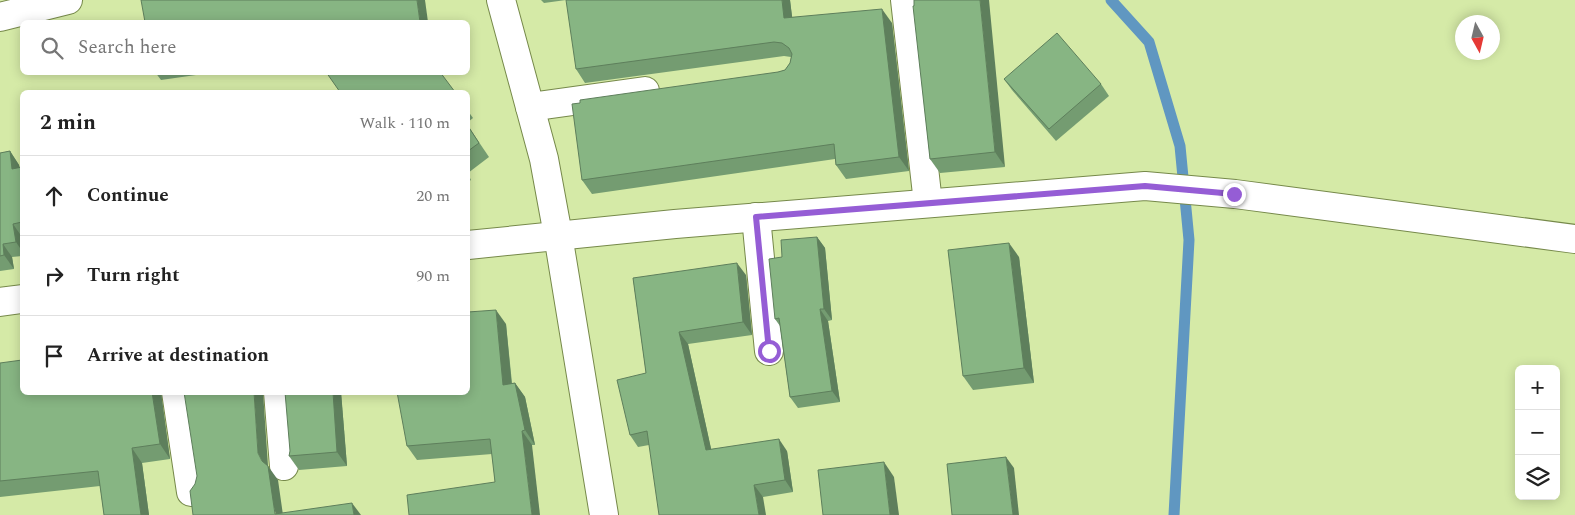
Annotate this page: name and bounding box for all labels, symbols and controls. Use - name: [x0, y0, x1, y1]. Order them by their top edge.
- north arrow: [1455, 15, 1500, 60]
- search box: [20, 20, 470, 75]
- text: Search here: [78, 33, 177, 62]
- icon: search: [38, 34, 66, 62]
- text: 2 min: [40, 107, 96, 139]
- text: Walk · 110 m: [359, 111, 450, 135]
- text: Continue: [87, 181, 169, 210]
- icon: ahead: [40, 182, 68, 210]
- route end: [1223, 183, 1246, 206]
- text: 20 m: [416, 184, 450, 208]
- text: Turn right: [87, 261, 180, 290]
- icon: right: [40, 262, 68, 290]
- text: 90 m: [416, 264, 450, 288]
- route start: [758, 340, 781, 363]
- text: Arrive at destination: [87, 341, 269, 370]
- icon: arrive: [40, 342, 68, 370]
- map controls: [1515, 365, 1560, 500]
- button: +: [1515, 365, 1560, 410]
- button: −: [1515, 410, 1560, 455]
- button: layers: [1515, 455, 1560, 500]

